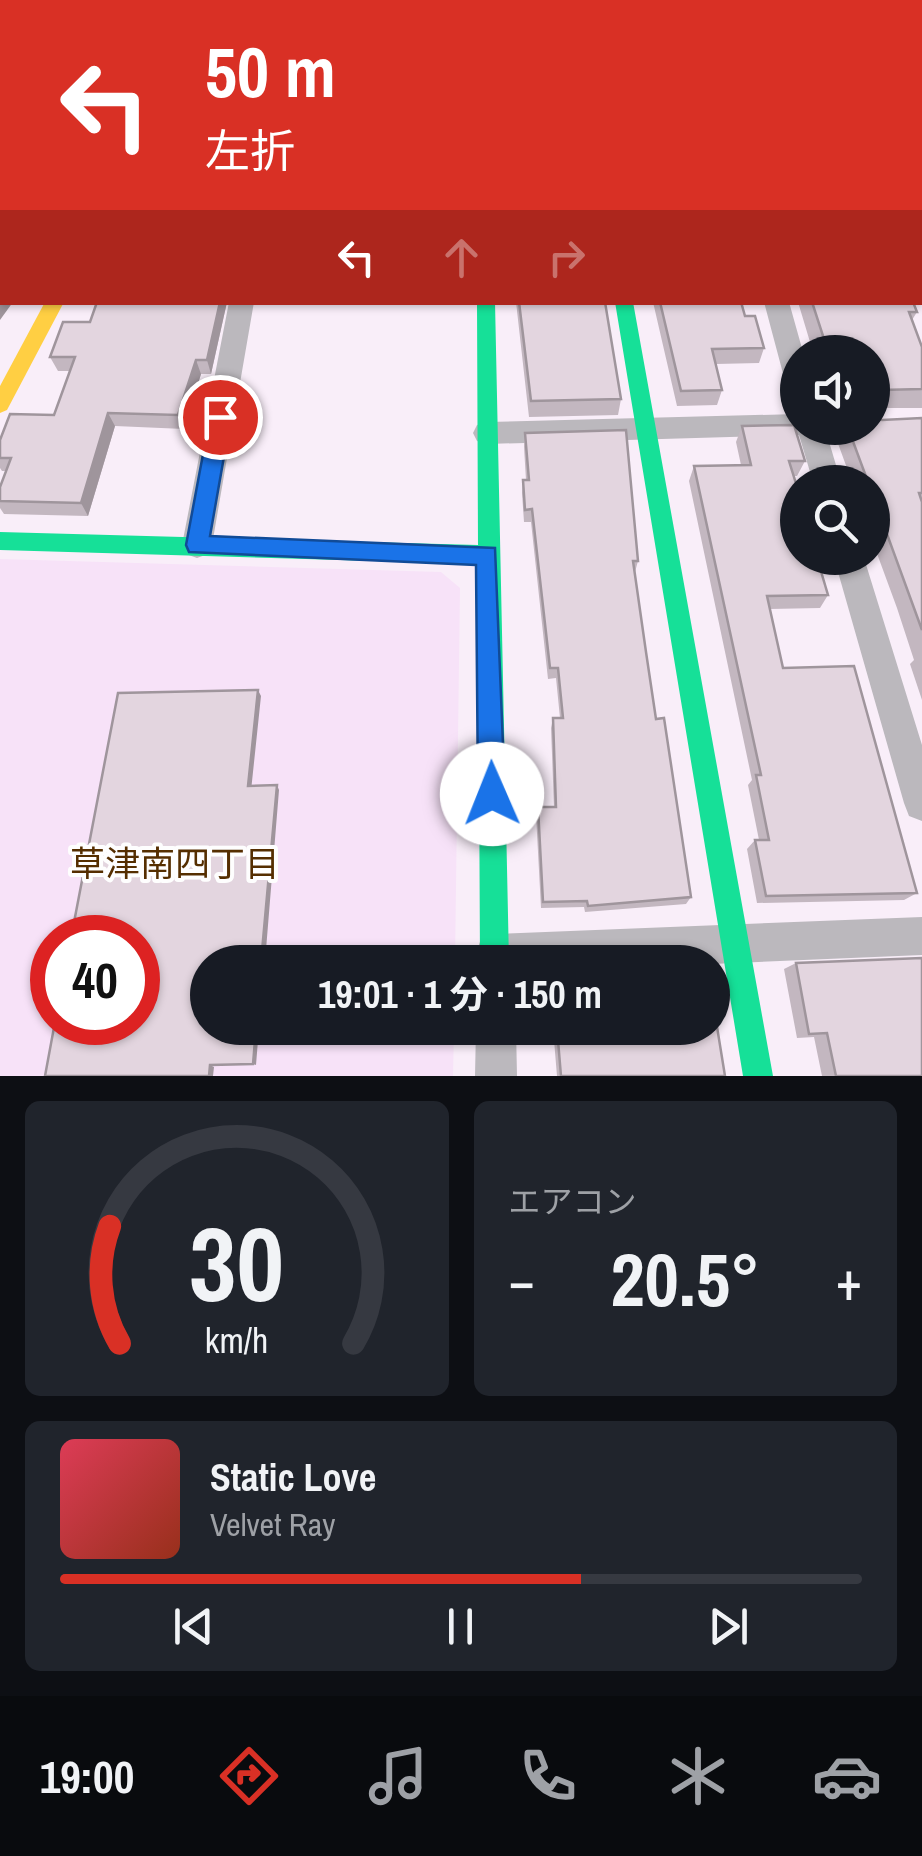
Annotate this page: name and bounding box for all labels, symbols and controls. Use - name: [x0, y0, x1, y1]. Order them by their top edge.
- text: 50 m: [205, 25, 336, 119]
- icon: left: [40, 40, 170, 170]
- text: 左折: [205, 120, 295, 181]
- icon: left: [329, 230, 384, 285]
- icon: ahead: [434, 230, 489, 285]
- icon: right: [539, 230, 594, 285]
- map controls: [780, 335, 890, 575]
- button: sound: [780, 335, 890, 445]
- pin: [178, 375, 263, 460]
- icon: arrive: [193, 390, 248, 445]
- button: search: [780, 465, 890, 575]
- position arrow: [440, 742, 544, 846]
- district label: 草津南四丁目: [70, 840, 280, 887]
- speed limit sign: 40: [30, 915, 160, 1045]
- text: 19:01 · 1 分 · 150 m: [318, 969, 602, 1020]
- text: エアコン: [509, 1180, 637, 1223]
- text: 30: [189, 1193, 284, 1333]
- text: 20.5°: [610, 1228, 760, 1329]
- text: −: [509, 1243, 535, 1317]
- text: +: [836, 1243, 862, 1317]
- text: km/h: [205, 1316, 269, 1364]
- text: Static Love: [210, 1452, 376, 1503]
- text: Velvet Ray: [210, 1503, 335, 1546]
- icon: previous: [166, 1599, 221, 1654]
- icon: pause: [433, 1599, 488, 1654]
- icon: next: [701, 1599, 756, 1654]
- icon: directions: [214, 1741, 284, 1811]
- icon: music: [363, 1741, 433, 1811]
- icon: phone: [513, 1741, 583, 1811]
- icon: climate: [663, 1741, 733, 1811]
- icon: car: [812, 1741, 882, 1811]
- text: 19:00: [40, 1746, 134, 1807]

